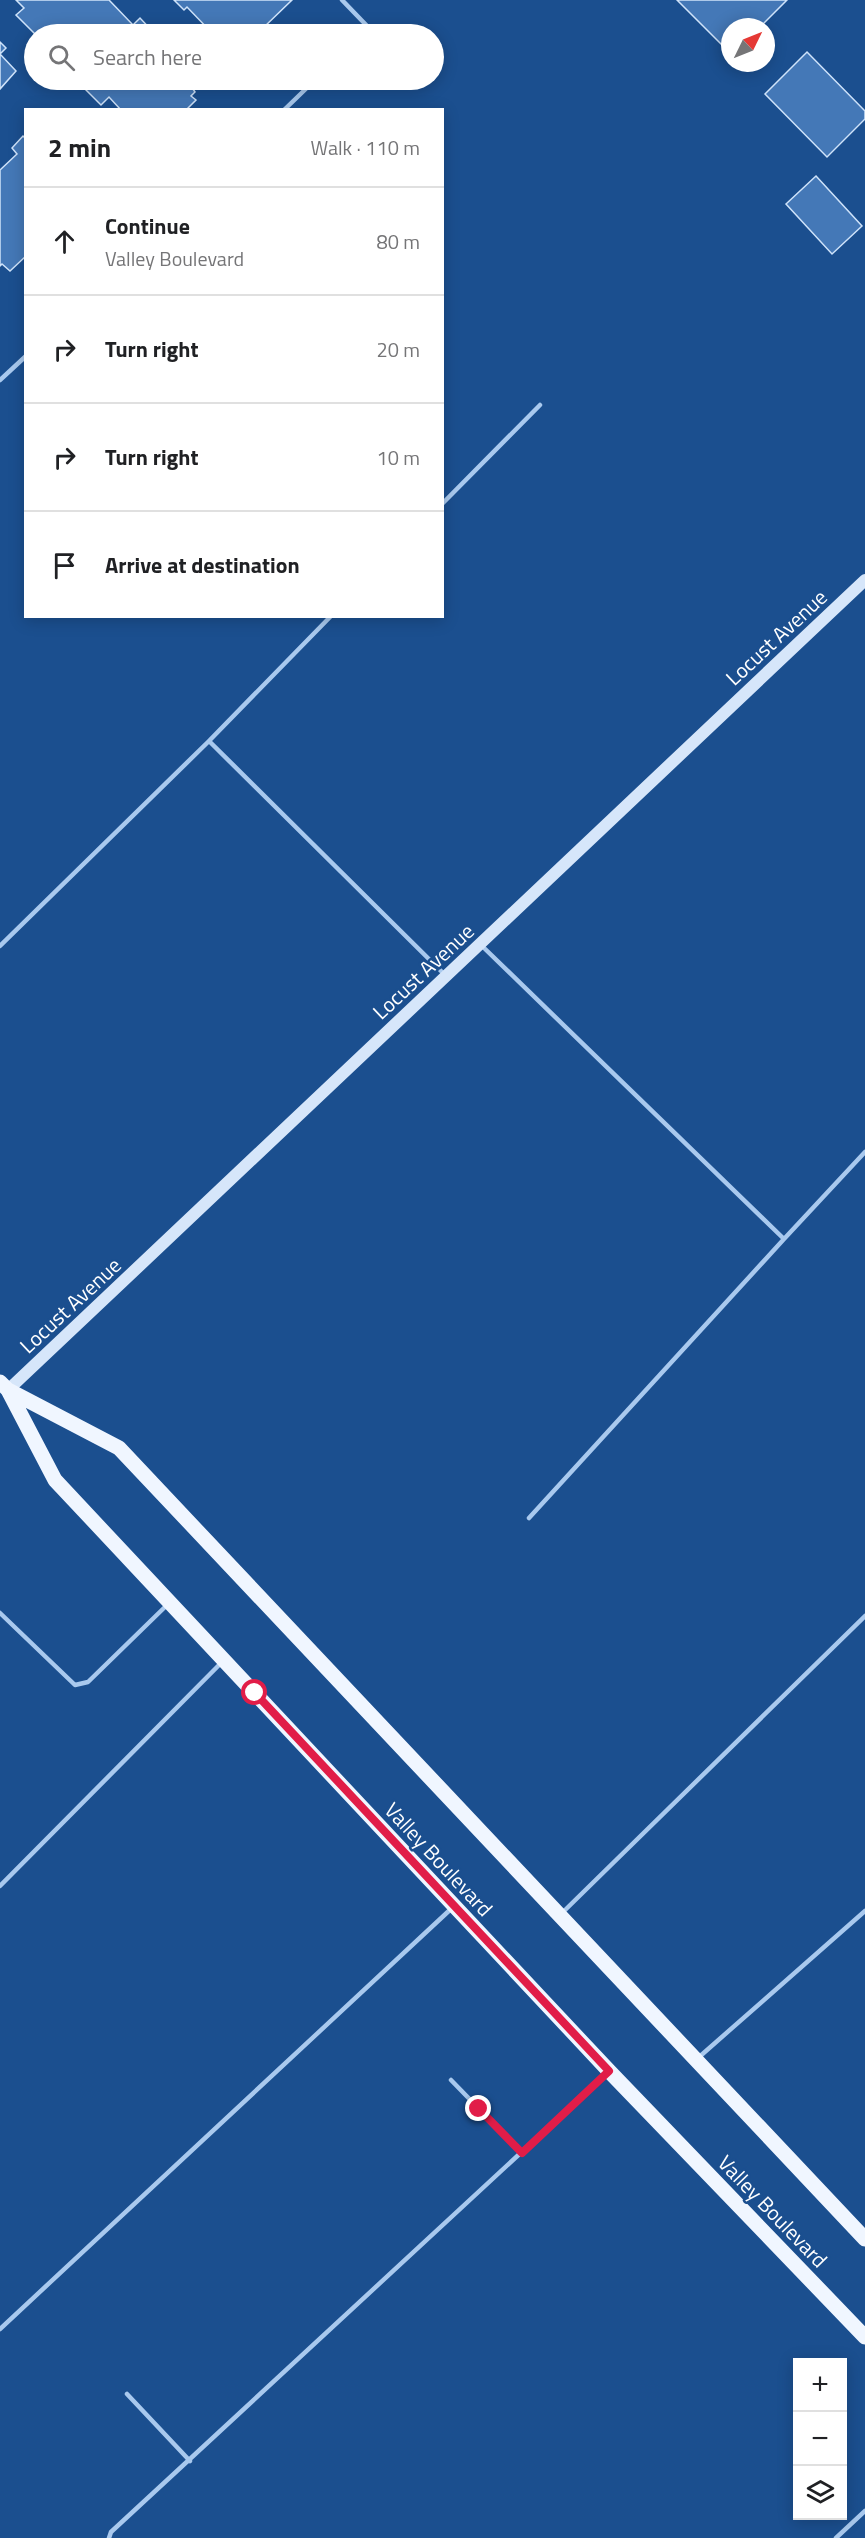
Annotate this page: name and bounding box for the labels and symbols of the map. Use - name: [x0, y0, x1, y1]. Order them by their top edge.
- north arrow: [721, 18, 775, 72]
- street label: Locust Avenue: [718, 581, 834, 693]
- street label: Locust Avenue: [365, 915, 481, 1027]
- street label: Locust Avenue: [12, 1249, 128, 1361]
- route start: [241, 1679, 267, 1705]
- street label: Valley Boulevard: [377, 1795, 501, 1923]
- route end: [465, 2095, 491, 2121]
- street label: Valley Boulevard: [711, 2147, 835, 2275]

